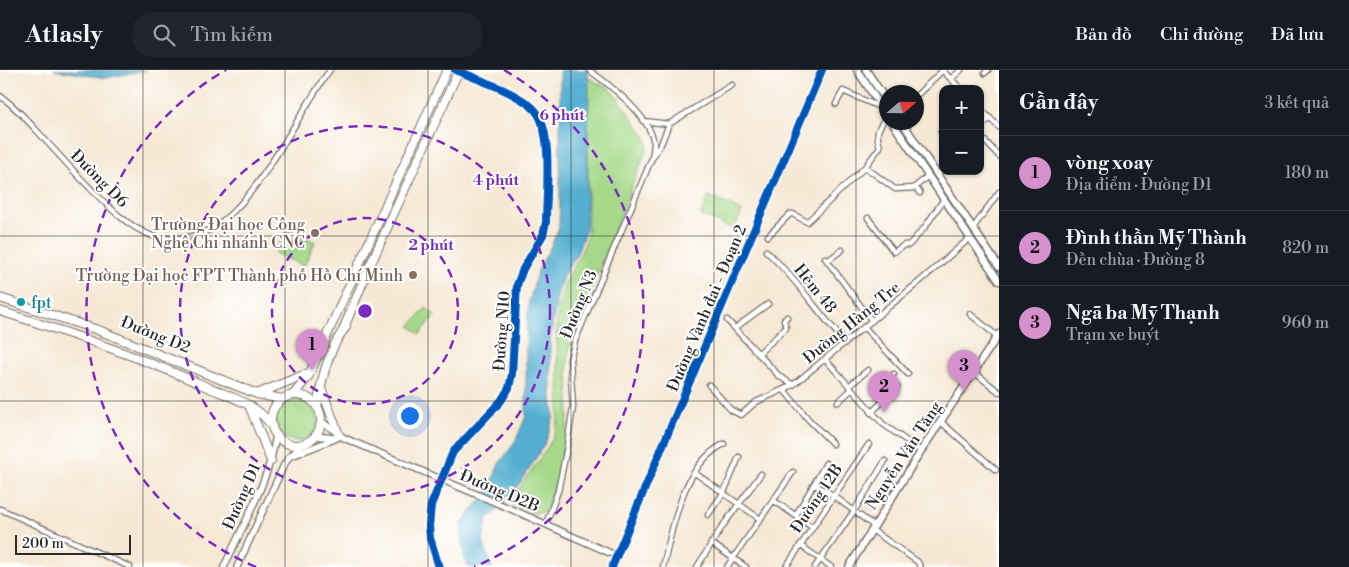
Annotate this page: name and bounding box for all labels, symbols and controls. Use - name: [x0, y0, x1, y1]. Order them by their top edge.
- search box: [132, 12, 482, 57]
- text: Atlasly: [25, 20, 102, 50]
- icon: search: [150, 21, 178, 49]
- text: Tìm kiếm: [190, 23, 273, 47]
- text: Bản đồ: [1075, 23, 1132, 46]
- text: Chỉ đường: [1160, 23, 1243, 46]
- text: Đã lưu: [1271, 23, 1324, 46]
- north arrow: [879, 85, 924, 130]
- map controls: [939, 85, 984, 175]
- button: +: [939, 85, 984, 130]
- text: Gần đây: [1019, 90, 1098, 116]
- text: 3 kết quả: [1265, 93, 1329, 113]
- text: 6 phút: [539, 106, 585, 125]
- button: −: [939, 130, 984, 175]
- street label: Đường D6: [66, 146, 133, 212]
- text: vòng xoay: [1066, 151, 1153, 175]
- text: 1: [1031, 163, 1039, 183]
- text: 180 m: [1285, 163, 1329, 183]
- text: 4 phút: [473, 171, 520, 190]
- text: Địa điểm · Đường D1: [1066, 175, 1212, 195]
- place label: Trường Đại học Công Nghệ Chi nhánh CNC: [151, 215, 306, 253]
- street label: Đường Vành đai - Đoạn 2: [663, 222, 751, 395]
- text: Đình thần Mỹ Thành: [1066, 226, 1247, 250]
- marker: Trường Đại học Công Nghệ Chi nhánh CNC: [309, 227, 321, 239]
- text: 2 phút: [408, 236, 454, 255]
- text: 2: [1030, 238, 1040, 258]
- text: 820 m: [1282, 238, 1329, 258]
- text: Đền chùa · Đường 8: [1066, 250, 1205, 270]
- street label: Hẻm 48: [789, 260, 841, 317]
- place label: Trường Đại học FPT Thành phố Hồ Chí Minh: [76, 266, 403, 286]
- street label: Đường N3: [556, 267, 602, 342]
- marker: Trường Đại học FPT Thành phố Hồ Chí Minh: [407, 269, 419, 281]
- street label: Đường Hàng Tre: [799, 278, 904, 368]
- street label: Đường N10: [489, 290, 515, 372]
- place label: fpt: [31, 293, 52, 313]
- marker: fpt: [15, 296, 27, 308]
- text: Ngã ba Mỹ Thạnh: [1066, 301, 1220, 325]
- centre of rings: [356, 302, 374, 320]
- street label: Đường D2: [118, 312, 193, 358]
- text: 3: [1030, 313, 1040, 333]
- text: 960 m: [1282, 313, 1329, 333]
- text: Trạm xe buýt: [1066, 325, 1160, 345]
- pin: 1: [296, 329, 328, 370]
- pin: 3: [948, 350, 980, 391]
- pin: 2: [868, 371, 900, 412]
- street label: Nguyễn Văn Tăng: [861, 397, 947, 513]
- your location: [397, 403, 423, 429]
- street label: Đường D1: [218, 460, 266, 533]
- street label: Đường 12B: [786, 460, 847, 537]
- street label: Đường D2B: [457, 465, 542, 517]
- scale bar: [15, 532, 131, 555]
- text: 200 m: [22, 535, 64, 553]

